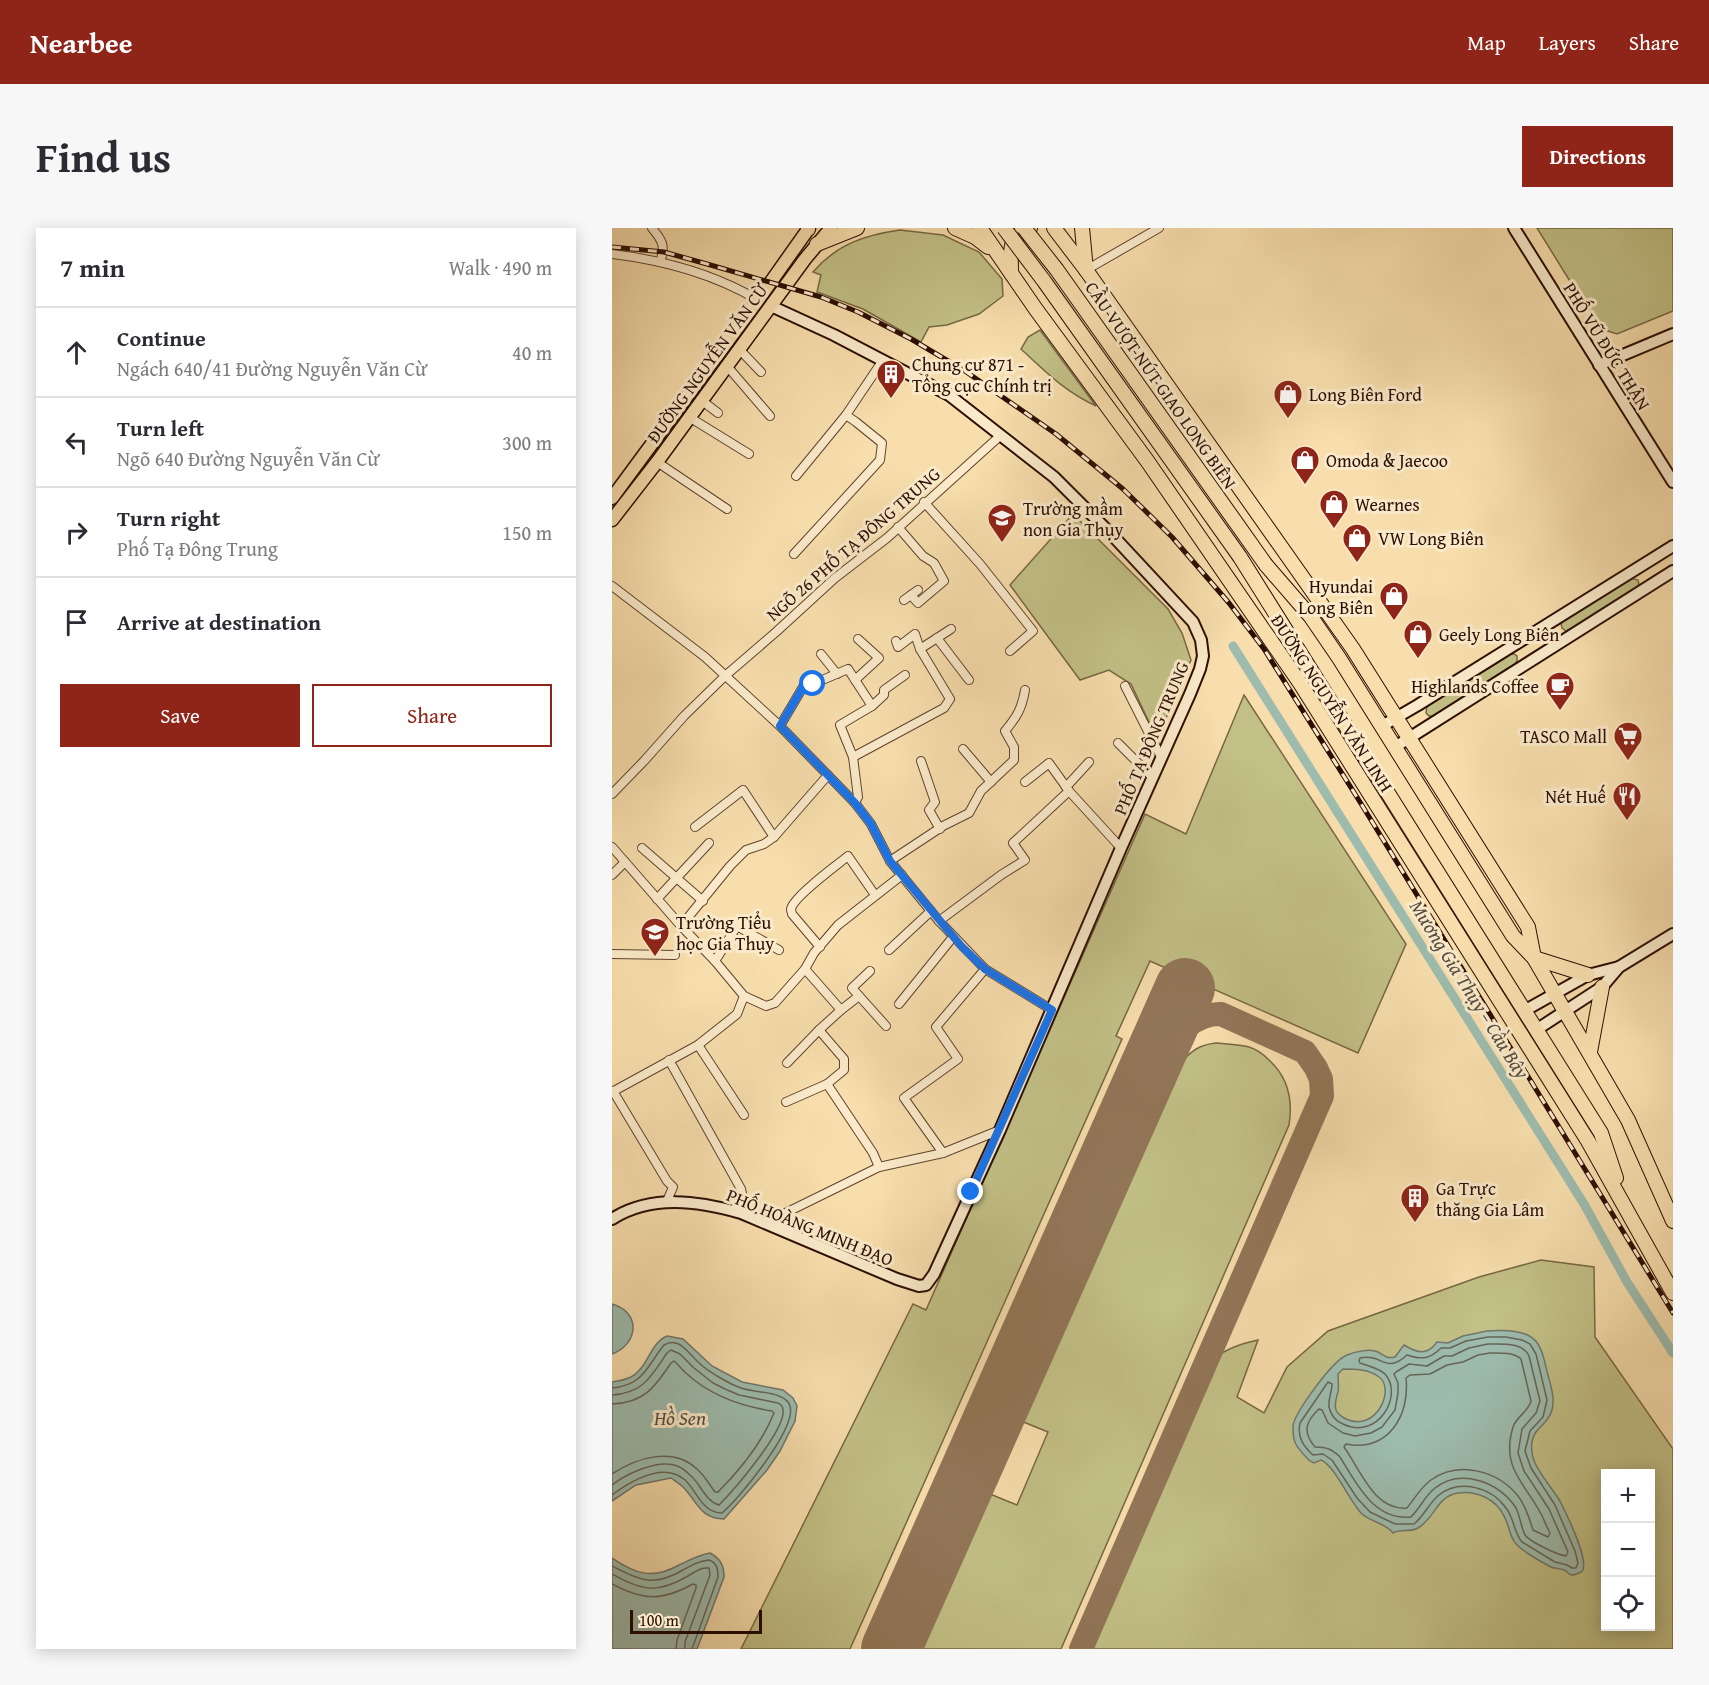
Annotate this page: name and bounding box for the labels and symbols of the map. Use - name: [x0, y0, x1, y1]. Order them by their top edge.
- street label: CẦU VƯỢT NÚT GIAO LONG BIÊN: [1079, 275, 1244, 494]
- street label: PHỐ VŨ ĐỨC THẬN: [1557, 276, 1658, 415]
- street label: ĐƯỜNG NGUYỄN VĂN CỪ: [640, 277, 774, 448]
- place label: Chung cư 871 - Tổng cục Chính trị: [912, 351, 1052, 399]
- building icon: Chung cư 871 - Tổng cục Chính trị: [875, 358, 907, 400]
- shop icon: Long Biên Ford: [1272, 378, 1304, 420]
- place label: Long Biên Ford: [1309, 381, 1422, 408]
- shop icon: Omoda & Jaecoo: [1289, 444, 1321, 486]
- place label: Omoda & Jaecoo: [1326, 447, 1448, 474]
- street label: NGÕ 26 PHỐ TẠ ĐÔNG TRUNG: [759, 460, 946, 627]
- shop icon: Wearnes: [1318, 488, 1350, 530]
- place label: Wearnes: [1355, 491, 1420, 518]
- place label: Trường mầm non Gia Thụy: [1023, 495, 1123, 543]
- school or university icon: Trường mầm non Gia Thụy: [986, 502, 1018, 544]
- shop icon: VW Long Biên: [1341, 522, 1373, 564]
- place label: VW Long Biên: [1378, 525, 1484, 552]
- place label: Hyundai Long Biên: [1298, 573, 1373, 621]
- shop icon: Hyundai Long Biên: [1378, 580, 1410, 622]
- street label: ĐƯỜNG NGUYỄN VĂN LINH: [1264, 609, 1400, 797]
- shop icon: Geely Long Biên: [1402, 618, 1434, 660]
- place label: Geely Long Biên: [1439, 621, 1559, 648]
- street label: PHỐ TẠ ĐÔNG TRUNG: [1106, 656, 1196, 819]
- route start: [799, 670, 825, 696]
- cafe icon: Highlands Coffee: [1544, 670, 1576, 712]
- place label: Highlands Coffee: [1411, 673, 1539, 700]
- supermarket icon: TASCO Mall: [1612, 720, 1644, 762]
- place label: TASCO Mall: [1520, 723, 1607, 750]
- restaurant icon: Nét Huế: [1611, 780, 1643, 822]
- place label: Nét Huế: [1545, 783, 1606, 810]
- water label: Mương Gia Thụy – Cầu Bây: [1403, 894, 1537, 1084]
- place label: Trường Tiểu học Gia Thụy: [676, 909, 774, 957]
- school or university icon: Trường Tiểu học Gia Thụy: [639, 916, 671, 958]
- place label: Ga Trực thăng Gia Lâm: [1436, 1175, 1544, 1223]
- route end: [957, 1178, 983, 1204]
- street label: PHỐ HOÀNG MINH ĐẠO: [723, 1180, 898, 1273]
- building icon: Ga Trực thăng Gia Lâm: [1399, 1182, 1431, 1224]
- water label: Hồ Sen: [653, 1403, 706, 1432]
- scale bar: [630, 1607, 762, 1634]

